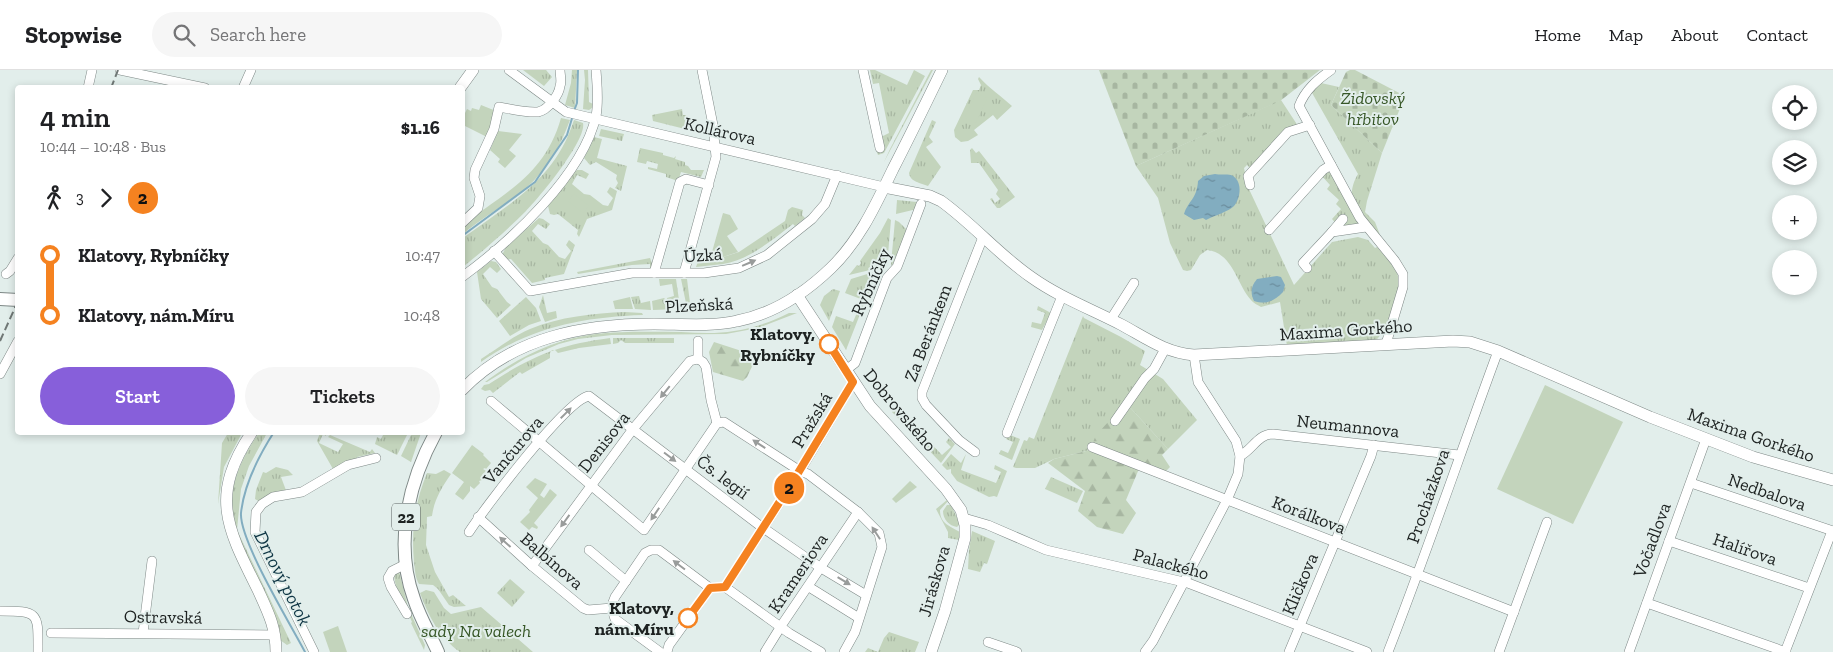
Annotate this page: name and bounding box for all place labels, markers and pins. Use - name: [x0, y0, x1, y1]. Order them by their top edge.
- place label: Klatovy, Rybníčky: [740, 323, 815, 366]
- marker: Klatovy, Rybníčky: [819, 334, 839, 354]
- place label: Klatovy, nám.Míru: [594, 597, 674, 640]
- marker: Klatovy, nám.Míru: [678, 608, 698, 628]

